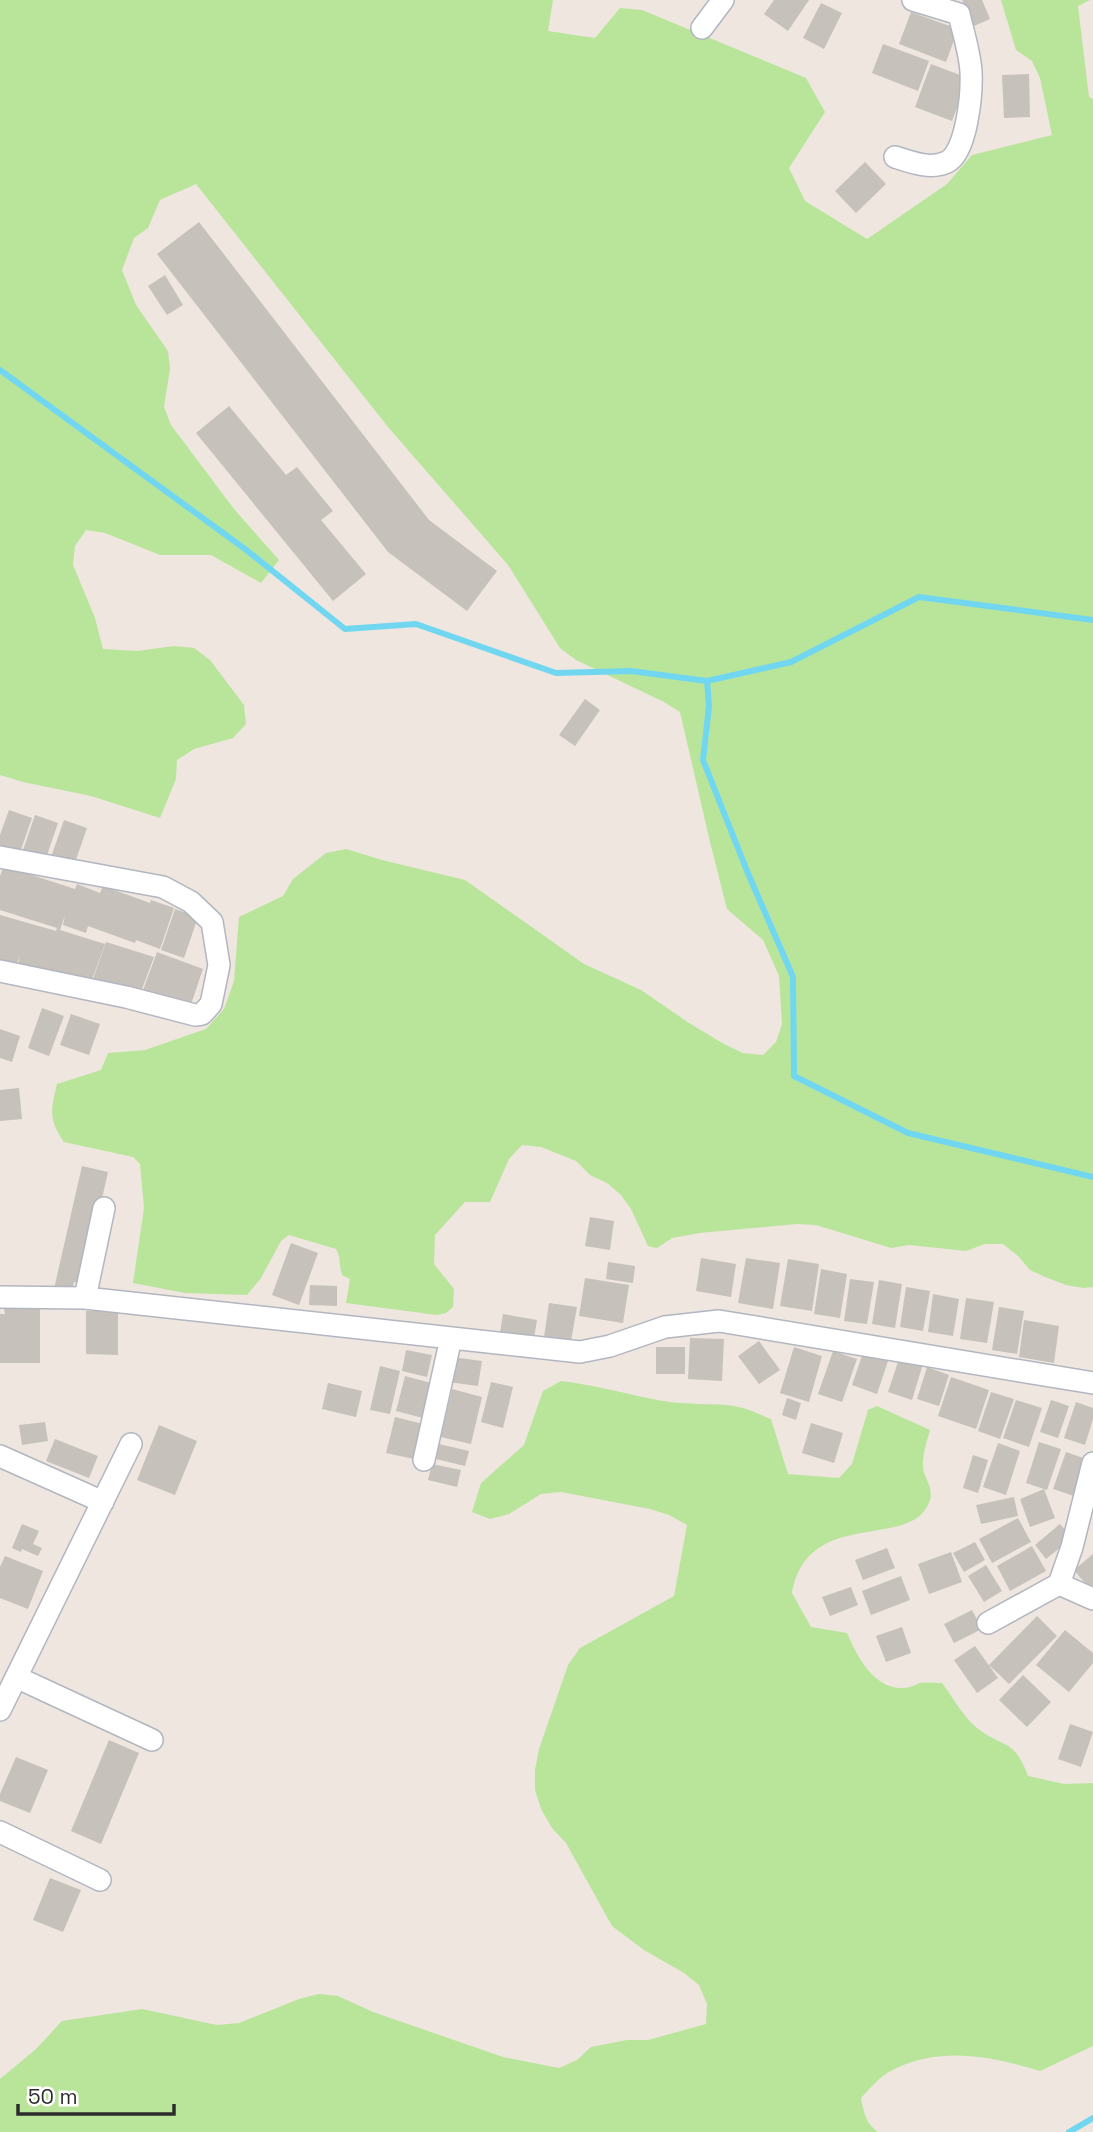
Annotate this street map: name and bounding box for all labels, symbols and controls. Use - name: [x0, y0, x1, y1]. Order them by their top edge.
- scale bar: [18, 2072, 173, 2116]
- text: 50 m: [28, 2083, 78, 2110]

